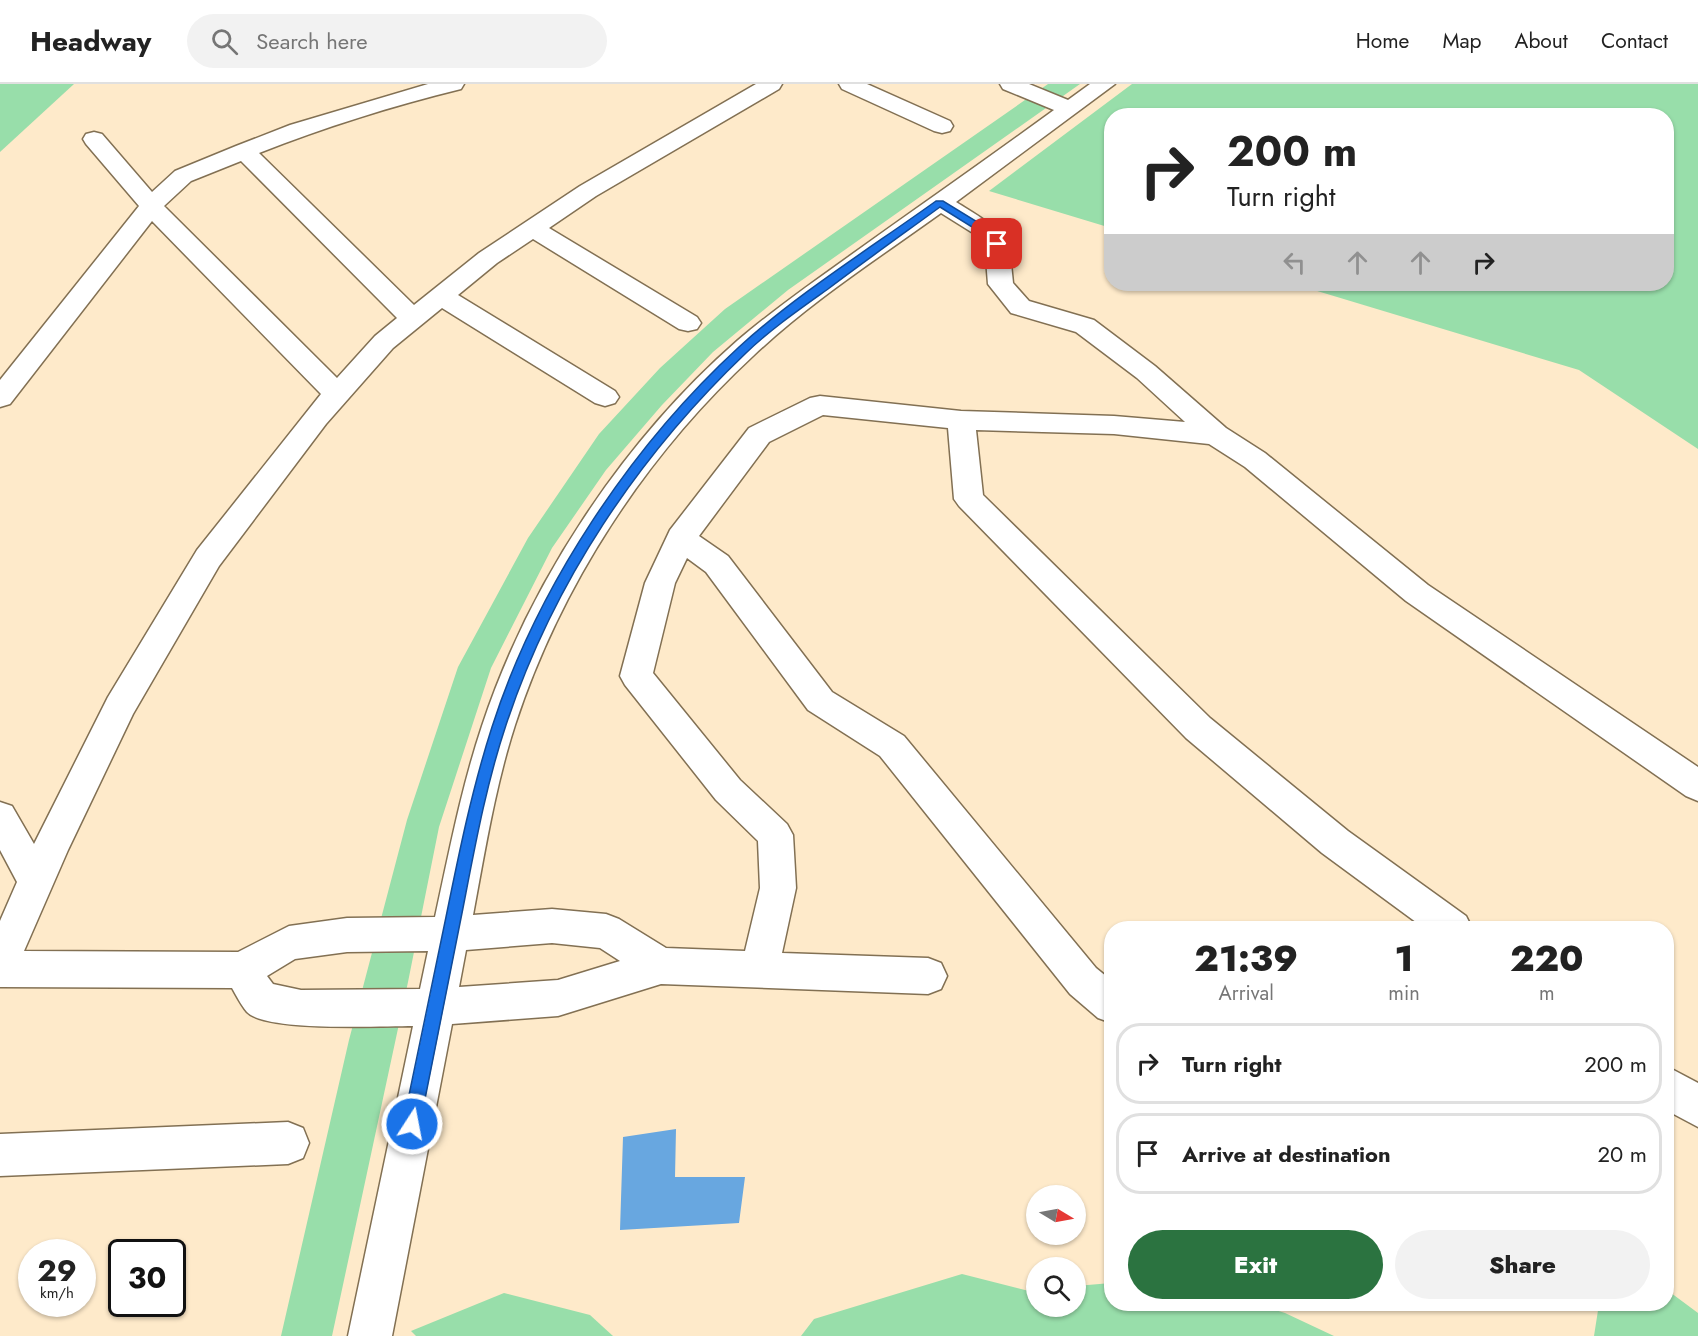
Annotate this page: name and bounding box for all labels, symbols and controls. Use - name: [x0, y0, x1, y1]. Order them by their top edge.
- search box: [187, 14, 607, 68]
- text: Headway: [30, 21, 151, 62]
- icon: search: [208, 25, 241, 58]
- text: Search here: [256, 25, 368, 57]
- text: Home: [1356, 26, 1409, 56]
- text: Map: [1442, 26, 1482, 56]
- text: About: [1515, 26, 1568, 56]
- text: Contact: [1601, 26, 1668, 56]
- text: 200 m: [1227, 121, 1357, 182]
- icon: right: [1128, 132, 1206, 210]
- text: Turn right: [1227, 177, 1335, 216]
- pin: [971, 218, 1022, 269]
- icon: arrive: [980, 227, 1013, 260]
- icon: left: [1278, 246, 1311, 279]
- icon: ahead: [1341, 246, 1374, 279]
- icon: ahead: [1404, 246, 1437, 279]
- icon: right: [1467, 246, 1500, 279]
- text: 21:39: [1194, 932, 1298, 984]
- text: 1: [1394, 932, 1413, 984]
- text: 220: [1510, 932, 1584, 984]
- text: Arrival: [1219, 979, 1274, 1008]
- text: min: [1388, 979, 1420, 1008]
- text: m: [1539, 979, 1555, 1008]
- icon: right: [1131, 1047, 1164, 1080]
- text: Turn right: [1182, 1048, 1282, 1080]
- text: 200 m: [1584, 1048, 1647, 1080]
- position arrow: [380, 1092, 444, 1156]
- icon: arrive: [1131, 1137, 1164, 1170]
- text: Arrive at destination: [1182, 1138, 1391, 1170]
- text: 20 m: [1598, 1138, 1647, 1170]
- north arrow: [1026, 1185, 1086, 1245]
- map controls: [1026, 1185, 1086, 1317]
- button: Exit: [1128, 1230, 1383, 1299]
- button: Share: [1395, 1230, 1650, 1299]
- speed limit sign: 30: [108, 1239, 186, 1317]
- text: 29: [37, 1249, 77, 1292]
- button: search: [1026, 1257, 1086, 1317]
- text: km/h: [40, 1282, 74, 1304]

